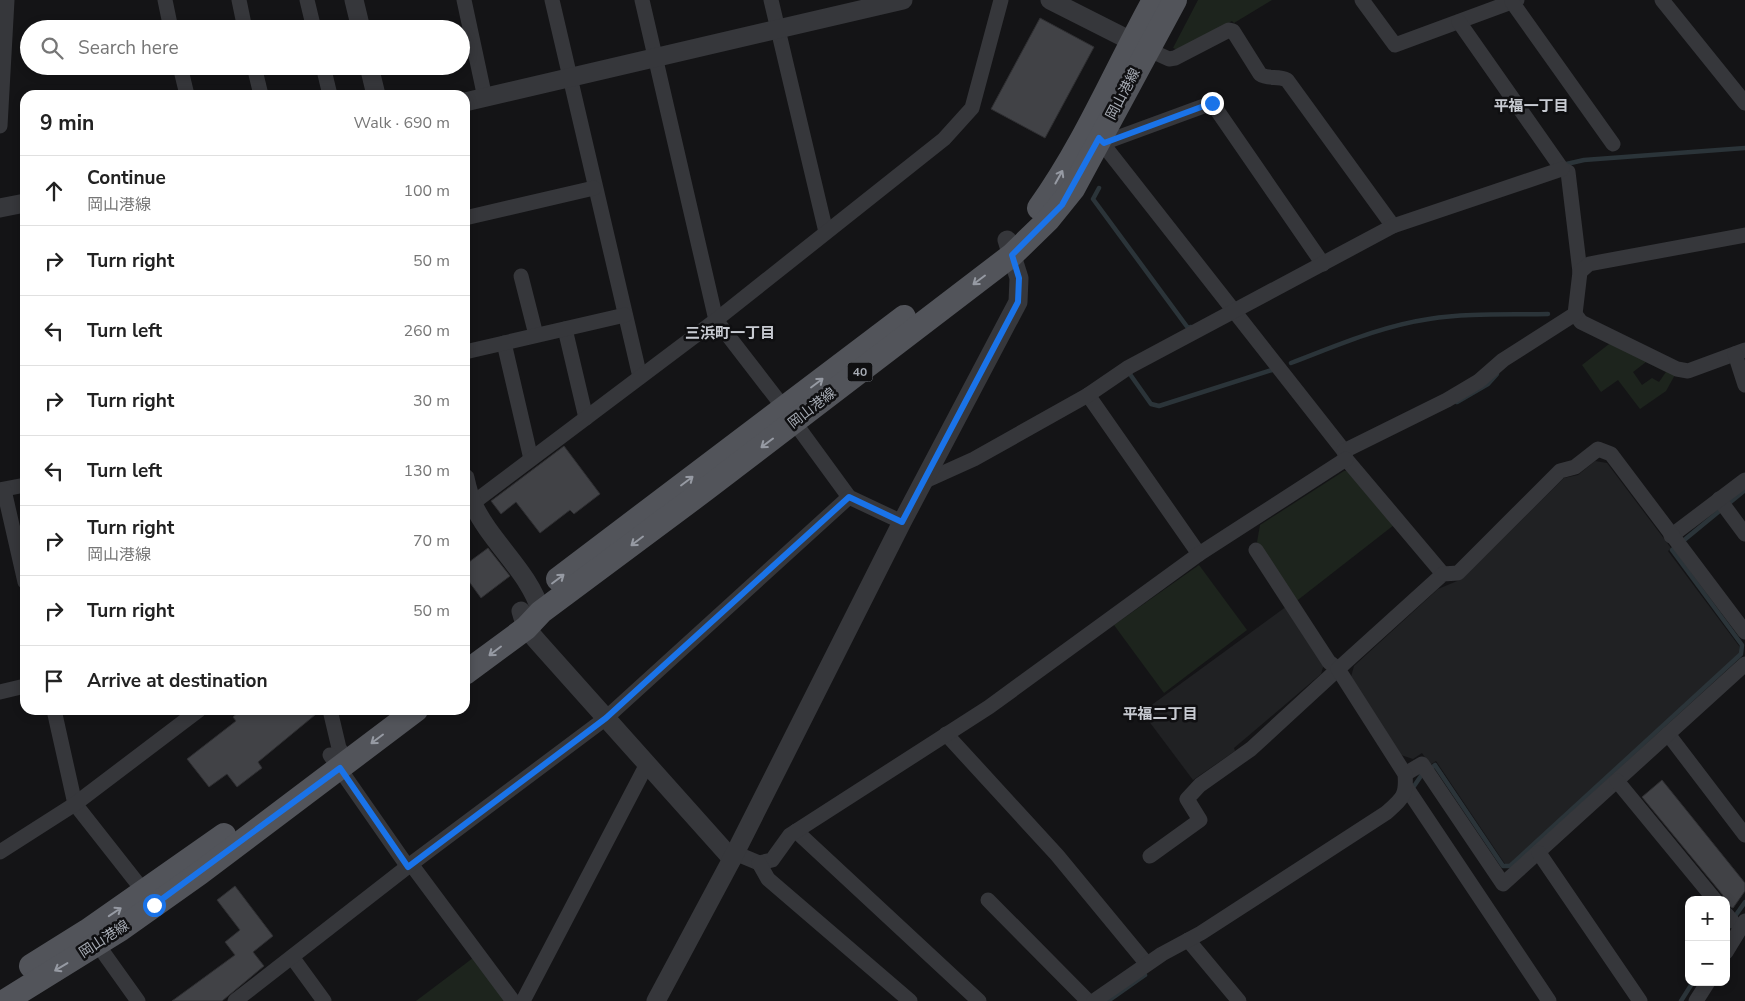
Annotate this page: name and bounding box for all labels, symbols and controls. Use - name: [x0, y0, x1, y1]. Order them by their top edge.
- search box: [20, 20, 470, 75]
- icon: search: [38, 34, 66, 62]
- text: Search here: [78, 35, 179, 61]
- street label: 岡山港線: [1101, 65, 1145, 123]
- route end: [1201, 92, 1224, 115]
- district label: 平福一丁目: [1493, 96, 1569, 116]
- text: 9 min: [40, 109, 94, 137]
- text: Walk · 690 m: [354, 112, 450, 134]
- text: Continue: [87, 165, 166, 191]
- one-way arrow: [1055, 171, 1065, 185]
- icon: ahead: [40, 177, 68, 205]
- text: 100 m: [403, 180, 450, 202]
- text: 岡山港線: [87, 194, 151, 216]
- icon: right: [40, 247, 68, 275]
- text: Turn right: [87, 248, 174, 274]
- text: 50 m: [413, 250, 450, 272]
- one-way arrow: [973, 275, 986, 286]
- icon: left: [40, 317, 68, 345]
- text: Turn left: [87, 318, 162, 344]
- text: 260 m: [403, 320, 450, 342]
- district label: 三浜町一丁目: [685, 323, 775, 343]
- road number: 40: [848, 362, 872, 382]
- one-way arrow: [810, 378, 824, 388]
- street label: 岡山港線: [784, 383, 840, 433]
- icon: right: [40, 387, 68, 415]
- text: Turn right: [87, 388, 174, 414]
- text: 30 m: [413, 390, 450, 412]
- one-way arrow: [760, 438, 774, 448]
- icon: left: [40, 457, 68, 485]
- text: Turn left: [87, 458, 162, 484]
- text: 130 m: [403, 460, 450, 482]
- one-way arrow: [680, 476, 694, 486]
- text: Turn right: [87, 515, 174, 541]
- icon: right: [40, 527, 68, 555]
- text: 70 m: [413, 530, 450, 552]
- one-way arrow: [630, 536, 644, 546]
- text: 岡山港線: [87, 544, 151, 566]
- one-way arrow: [551, 574, 565, 584]
- icon: right: [40, 597, 68, 625]
- text: Turn right: [87, 598, 174, 624]
- text: 50 m: [413, 600, 450, 622]
- one-way arrow: [488, 646, 502, 656]
- icon: arrive: [40, 667, 68, 695]
- text: Arrive at destination: [87, 668, 268, 694]
- district label: 平福二丁目: [1122, 704, 1198, 724]
- one-way arrow: [371, 734, 384, 745]
- route start: [143, 894, 166, 917]
- map controls: [1685, 896, 1730, 986]
- button: +: [1685, 896, 1730, 941]
- one-way arrow: [107, 907, 121, 917]
- street label: 岡山港線: [75, 916, 133, 962]
- button: −: [1685, 941, 1730, 986]
- one-way arrow: [54, 963, 68, 973]

